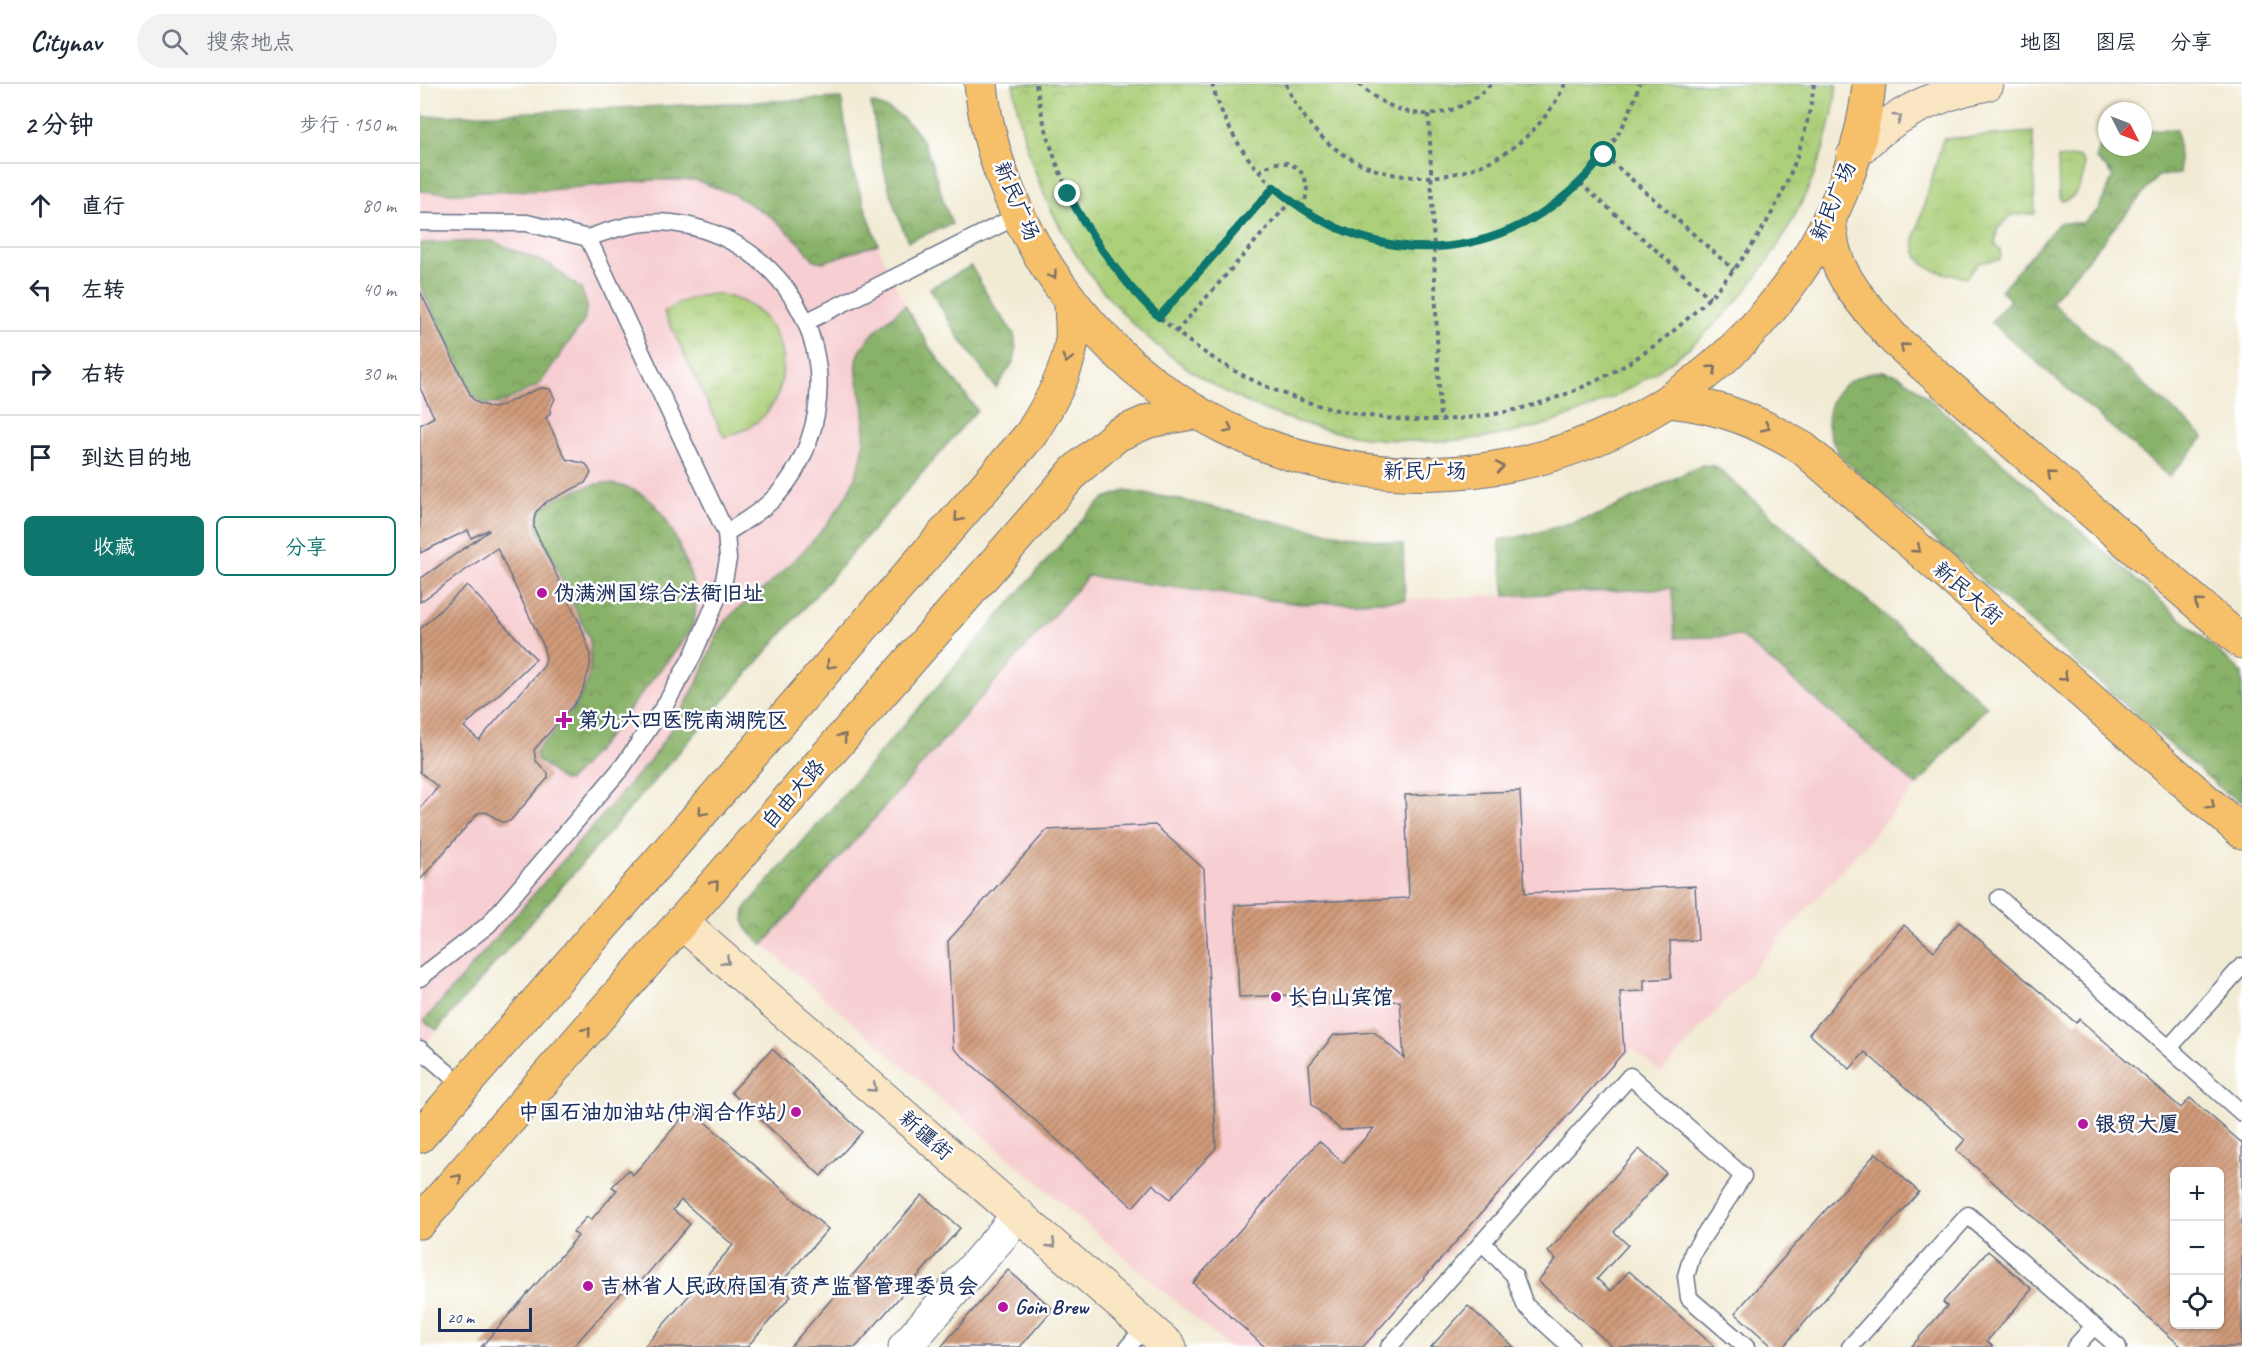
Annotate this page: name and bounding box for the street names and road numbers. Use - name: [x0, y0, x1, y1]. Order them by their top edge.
- street label: 新民广场: [989, 157, 1045, 245]
- street label: 新民广场: [1805, 157, 1861, 245]
- street label: 新民广场: [1383, 458, 1467, 484]
- street label: 新民大街: [1928, 556, 2008, 630]
- street label: 自由大路: [756, 754, 830, 834]
- street label: 新疆街: [894, 1105, 958, 1165]

